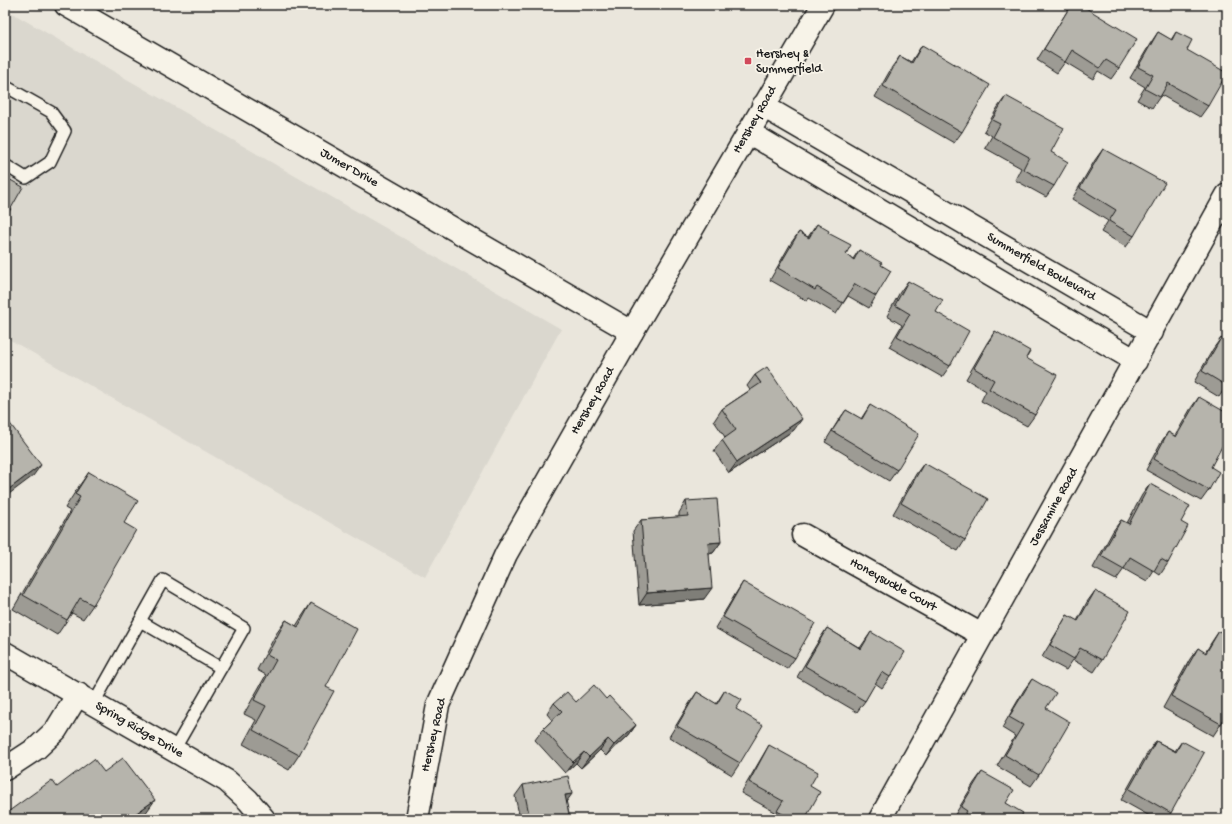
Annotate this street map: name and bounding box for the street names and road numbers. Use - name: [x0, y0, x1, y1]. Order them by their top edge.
- street label: Hershey Road: [730, 83, 781, 156]
- street label: Jumer Drive: [317, 145, 381, 191]
- street label: Summerfield Boulevard: [984, 230, 1099, 305]
- street label: Hershey Road: [568, 364, 619, 437]
- street label: Jessamine Road: [1026, 464, 1082, 549]
- street label: Honeysuckle Court: [847, 555, 941, 616]
- street label: Hershey Road: [418, 695, 450, 773]
- street label: Spring Ridge Drive: [92, 699, 186, 761]

